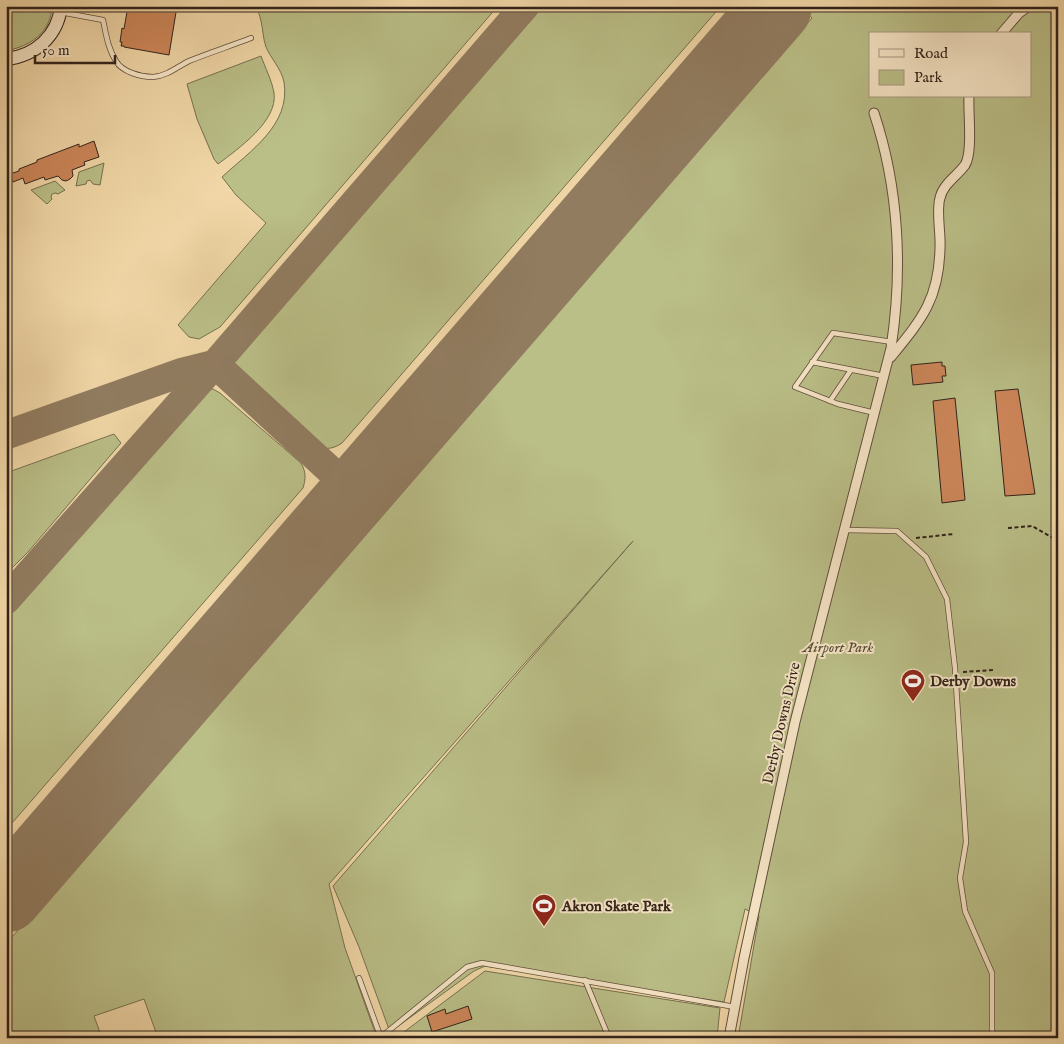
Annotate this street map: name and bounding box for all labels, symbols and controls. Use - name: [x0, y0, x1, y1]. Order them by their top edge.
- scale bar: [35, 32, 115, 64]
- legend: [869, 32, 1032, 98]
- text: 50 m: [42, 41, 70, 60]
- text: Road: [914, 44, 949, 63]
- text: Park: [914, 68, 944, 87]
- park label: Airport Park: [801, 638, 873, 657]
- street label: Derby Downs Drive: [758, 660, 805, 786]
- sports icon: Derby Downs: [900, 668, 926, 702]
- place label: Derby Downs: [930, 672, 1017, 691]
- sports icon: Akron Skate Park: [531, 893, 557, 927]
- place label: Akron Skate Park: [561, 897, 672, 916]

